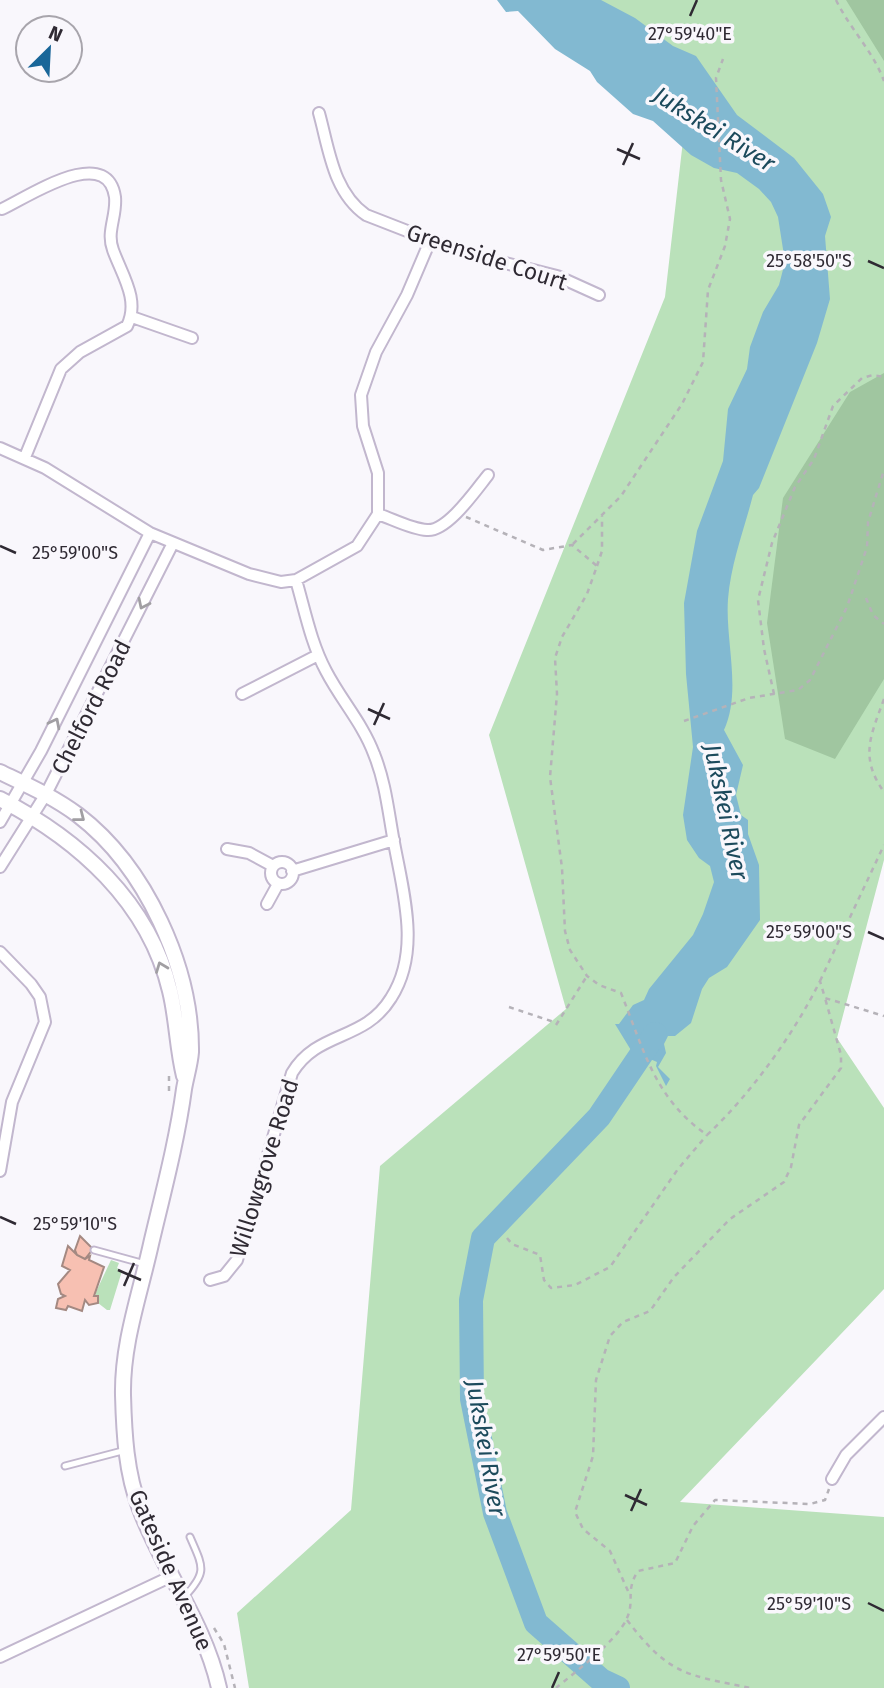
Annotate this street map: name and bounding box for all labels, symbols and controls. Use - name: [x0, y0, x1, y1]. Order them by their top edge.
- north arrow: [14, 14, 84, 84]
- text: N: [45, 21, 66, 47]
- text: 27°59'40"E: [648, 23, 732, 45]
- water label: Jukskei River: [646, 80, 781, 178]
- street label: Greenside Court: [403, 218, 572, 296]
- text: 25°58'50"S: [766, 250, 852, 272]
- text: 25°59'00"S: [32, 542, 118, 564]
- one-way arrow: [137, 597, 151, 609]
- street label: Chelford Road: [45, 635, 137, 779]
- one-way arrow: [47, 718, 61, 730]
- water label: Jukskei River: [698, 740, 754, 883]
- one-way arrow: [73, 809, 85, 822]
- text: 25°59'00"S: [766, 921, 852, 943]
- one-way arrow: [156, 961, 170, 973]
- street label: Willowgrove Road: [224, 1075, 304, 1261]
- text: 25°59'10"S: [33, 1213, 117, 1235]
- water label: Jukskei River: [460, 1376, 512, 1519]
- street label: Gateside Avenue: [123, 1485, 219, 1655]
- text: 25°59'10"S: [767, 1593, 851, 1615]
- text: 27°59'50"E: [517, 1644, 601, 1666]

